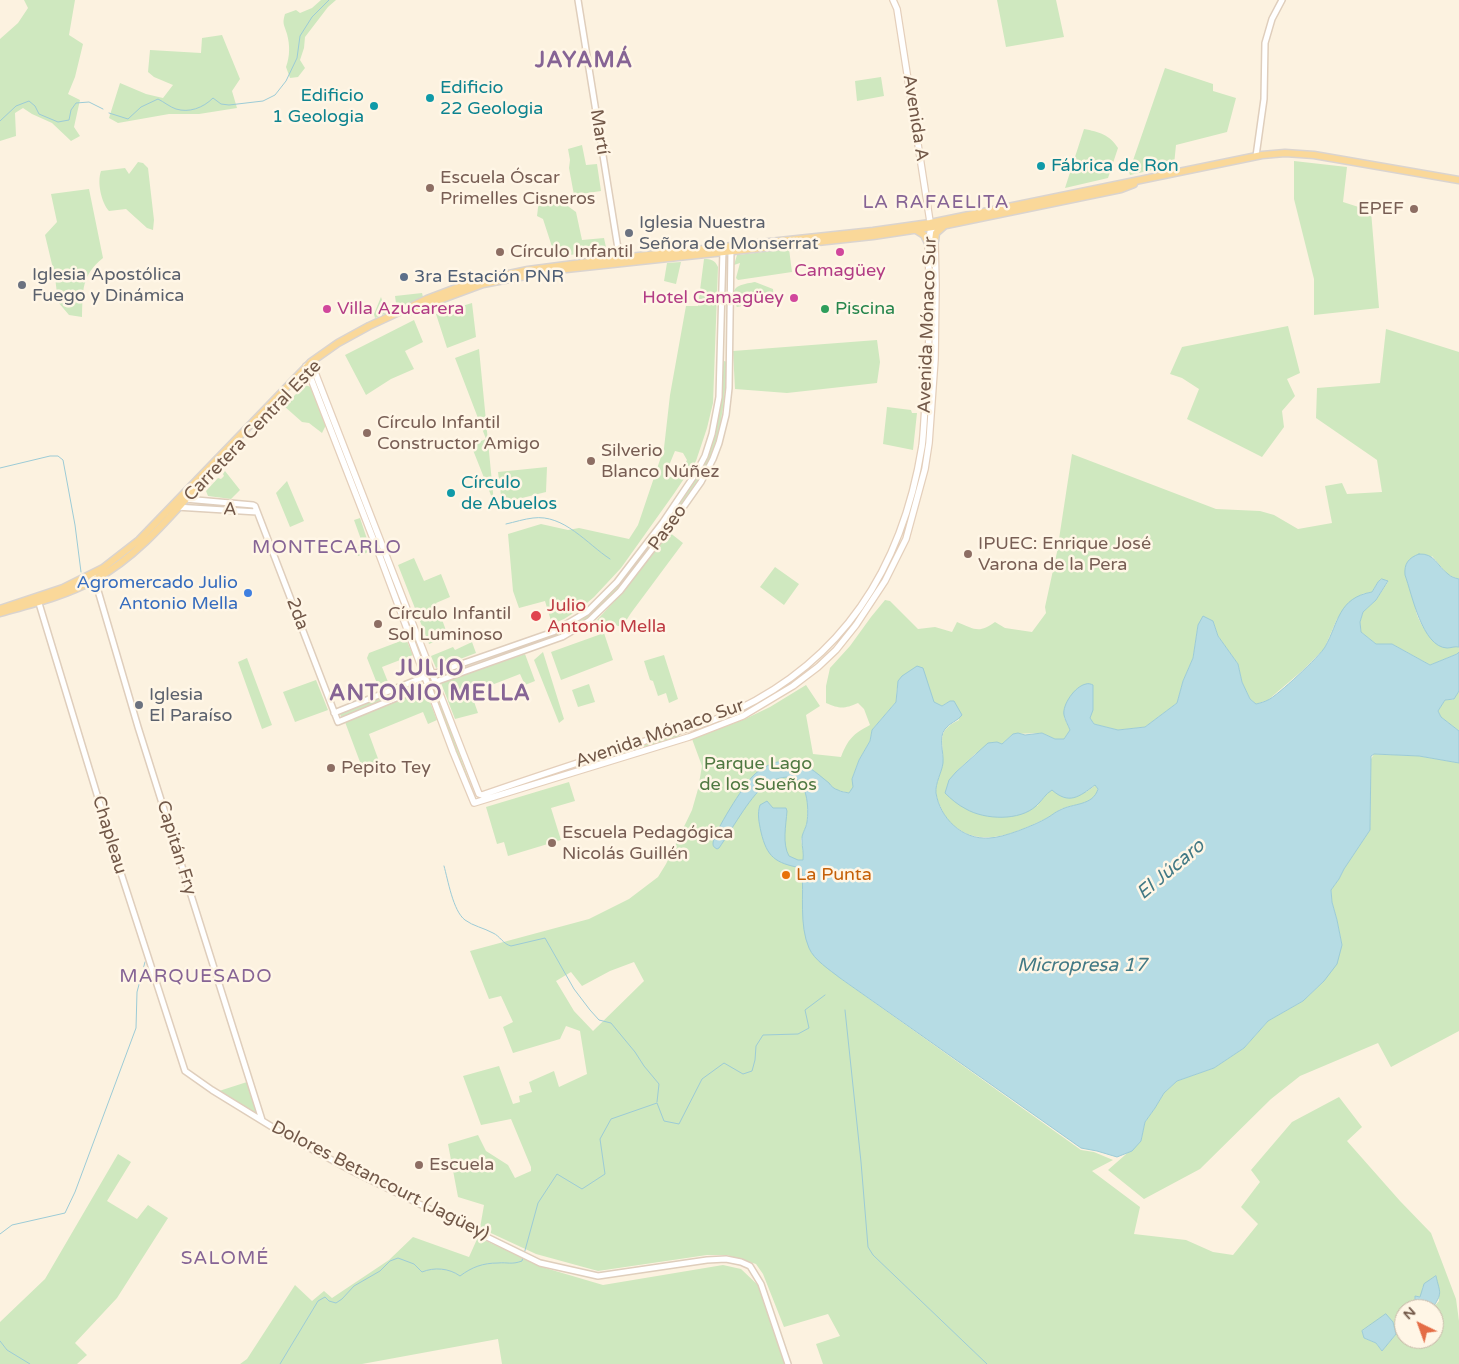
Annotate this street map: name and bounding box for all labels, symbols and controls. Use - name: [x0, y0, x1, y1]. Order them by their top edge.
- district label: JAYAMÁ: [534, 48, 634, 74]
- street label: Avenida A: [897, 73, 933, 163]
- place label: Edificio 22 Geologia: [440, 77, 543, 120]
- place label: Edificio 1 Geologia: [272, 85, 364, 128]
- marker: Edificio 22 Geologia: [424, 92, 436, 104]
- marker: Edificio 1 Geologia: [368, 100, 380, 112]
- street label: Martí: [585, 108, 613, 156]
- place label: Fábrica de Ron: [1051, 155, 1179, 177]
- marker: Fábrica de Ron: [1035, 160, 1047, 172]
- place label: Escuela Óscar Primelles Cisneros: [440, 167, 596, 210]
- marker: Escuela Óscar Primelles Cisneros: [424, 182, 436, 194]
- district label: LA RAFAELITA: [861, 192, 1011, 214]
- place label: EPEF: [1358, 198, 1404, 220]
- marker: EPEF: [1408, 203, 1420, 215]
- place label: Iglesia Nuestra Señora de Monserrat: [639, 212, 819, 254]
- marker: Iglesia Nuestra Señora de Monserrat: [623, 227, 635, 239]
- street label: Avenida Mónaco Sur: [914, 236, 942, 414]
- place label: Círculo Infantil: [510, 241, 633, 263]
- marker: Círculo Infantil: [494, 246, 506, 258]
- marker: Camagüey: [834, 246, 846, 258]
- place label: Camagüey: [794, 260, 886, 282]
- place label: Iglesia Apostólica Fuego y Dinámica: [32, 264, 184, 306]
- place label: 3ra Estación PNR: [414, 266, 564, 288]
- marker: 3ra Estación PNR: [398, 271, 410, 283]
- marker: Iglesia Apostólica Fuego y Dinámica: [16, 279, 28, 291]
- place label: Hotel Camagüey: [642, 287, 784, 309]
- marker: Hotel Camagüey: [788, 292, 800, 304]
- place label: Villa Azucarera: [337, 298, 464, 320]
- place label: Piscina: [835, 298, 895, 320]
- marker: Villa Azucarera: [321, 303, 333, 315]
- marker: Piscina: [819, 303, 831, 315]
- street label: Carretera Central Este: [180, 356, 326, 506]
- place label: Círculo Infantil Constructor Amigo: [377, 412, 540, 454]
- marker: Círculo Infantil Constructor Amigo: [361, 427, 373, 439]
- place label: Silverio Blanco Núñez: [601, 440, 719, 482]
- marker: Silverio Blanco Núñez: [585, 455, 597, 467]
- place label: Círculo de Abuelos: [461, 472, 557, 514]
- marker: Círculo de Abuelos: [445, 487, 457, 499]
- street label: A: [223, 499, 237, 521]
- street label: Paseo: [644, 501, 692, 555]
- place label: IPUEC: Enrique José Varona de la Pera: [978, 533, 1151, 576]
- district label: MONTECARLO: [251, 537, 403, 559]
- marker: IPUEC: Enrique José Varona de la Pera: [962, 548, 974, 560]
- place label: Agromercado Julio Antonio Mella: [77, 572, 238, 614]
- marker: Agromercado Julio Antonio Mella: [242, 587, 254, 599]
- street label: 2da: [281, 595, 313, 633]
- place label: Julio Antonio Mella: [547, 595, 666, 638]
- place label: Círculo Infantil Sol Luminoso: [388, 603, 511, 646]
- marker: Julio Antonio Mella: [529, 609, 543, 623]
- marker: Círculo Infantil Sol Luminoso: [372, 618, 384, 630]
- district label: JULIO ANTONIO MELLA: [327, 656, 533, 708]
- place label: Iglesia El Paraíso: [149, 684, 232, 726]
- street label: Avenida Mónaco Sur: [573, 695, 747, 773]
- marker: Iglesia El Paraíso: [133, 699, 145, 711]
- park label: Parque Lago de los Sueños: [699, 753, 817, 796]
- place label: Pepito Tey: [341, 757, 431, 779]
- marker: Pepito Tey: [325, 762, 337, 774]
- street label: Chapleau: [87, 793, 131, 877]
- street label: Capitán Fry: [151, 798, 201, 898]
- place label: Escuela Pedagógica Nicolás Guillén: [562, 822, 733, 864]
- water label: El Júcaro: [1132, 835, 1210, 905]
- marker: Escuela Pedagógica Nicolás Guillén: [546, 837, 558, 849]
- place label: La Punta: [796, 864, 872, 886]
- marker: La Punta: [780, 869, 792, 881]
- water label: Micropresa 17: [1017, 955, 1147, 977]
- district label: MARQUESADO: [118, 966, 274, 988]
- street label: Dolores Betancourt (Jagüey): [267, 1117, 493, 1245]
- place label: Escuela: [429, 1154, 494, 1176]
- marker: Escuela: [413, 1159, 425, 1171]
- district label: SALOMÉ: [180, 1248, 270, 1270]
- north arrow: [1394, 1299, 1444, 1349]
- text: N: [1399, 1303, 1419, 1323]

